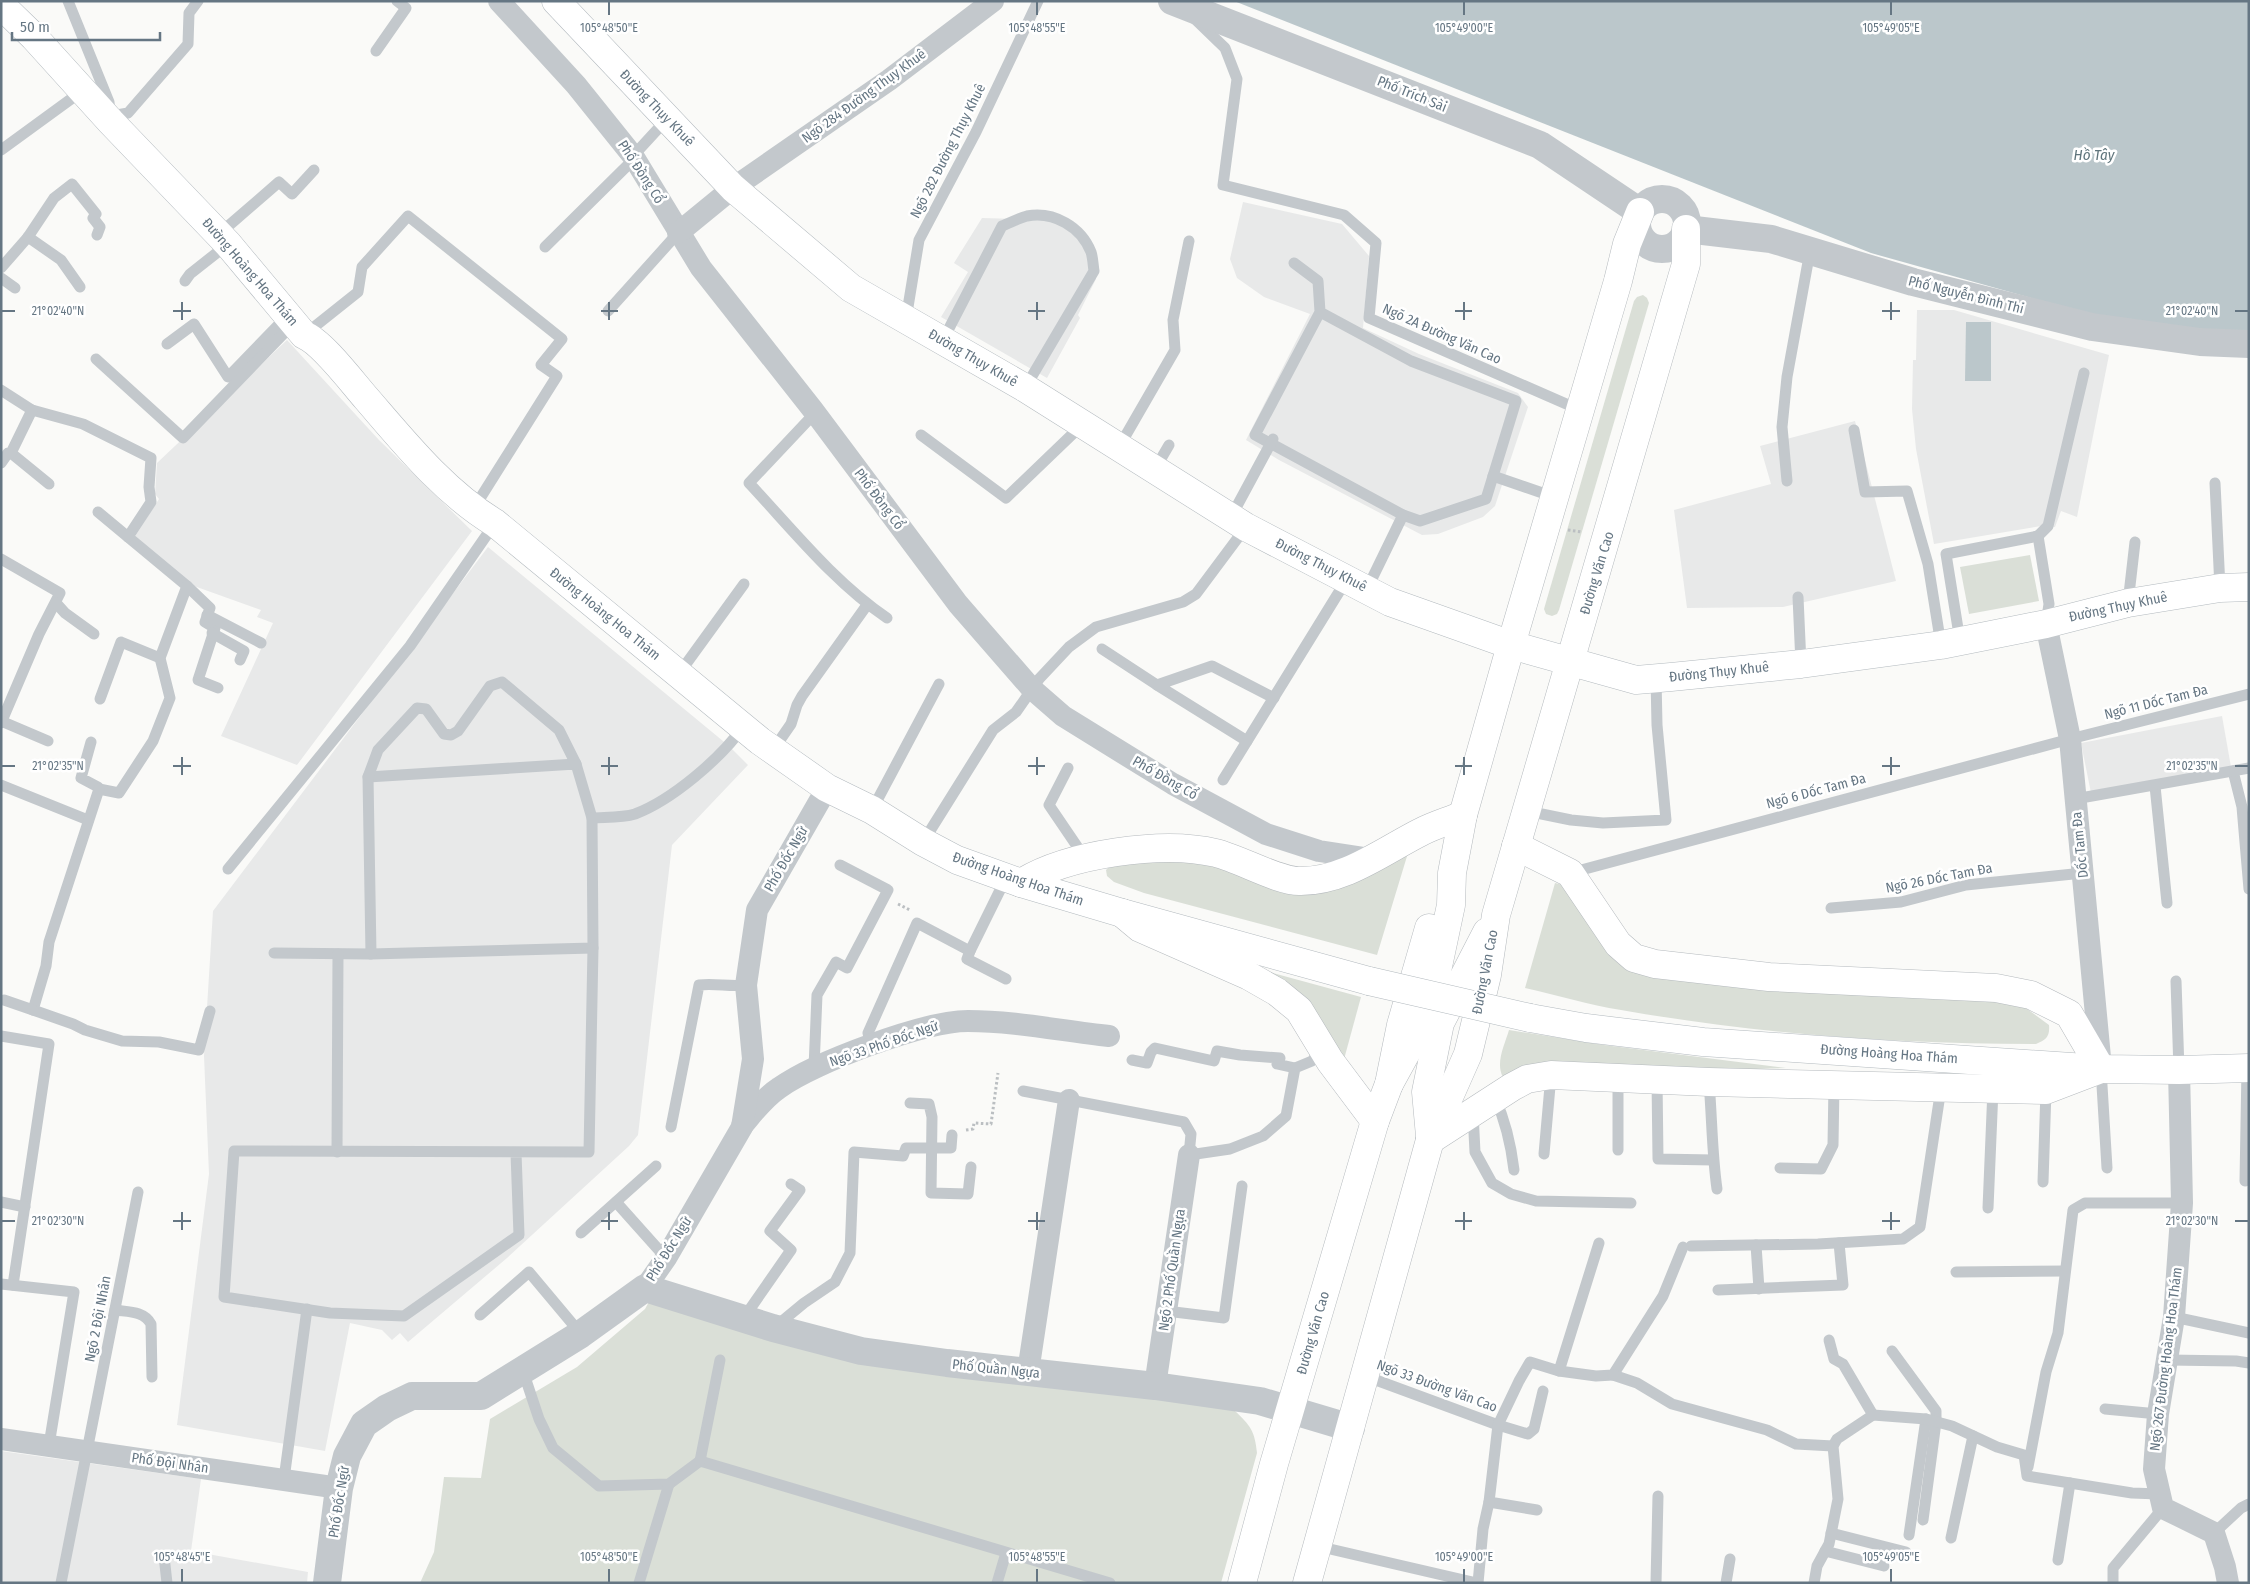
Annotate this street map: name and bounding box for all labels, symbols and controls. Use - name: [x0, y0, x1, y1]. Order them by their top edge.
- scale bar: [12, 10, 160, 42]
- text: 50 m: [20, 18, 50, 36]
- text: 105°48'50"E: [580, 21, 638, 35]
- text: 105°48'55"E: [1009, 21, 1066, 35]
- text: 105°49'00"E: [1435, 21, 1493, 35]
- text: 105°49'05"E: [1862, 21, 1920, 35]
- street label: Ngõ 284 Đường Thụy Khuê: [799, 45, 929, 147]
- street label: Đường Thụy Khuê: [616, 66, 698, 150]
- street label: Phố Trích Sài: [1375, 71, 1450, 116]
- street label: Ngõ 282 Đường Thụy Khuê: [907, 81, 989, 221]
- street label: Phố Đồng Cổ: [614, 137, 669, 207]
- water label: Hồ Tây: [2074, 146, 2116, 164]
- street label: Đường Hoàng Hoa Thám: [198, 214, 302, 330]
- street label: Phố Nguyễn Đình Thi: [1907, 271, 2026, 318]
- street label: Ngõ 2A Đường Văn Cao: [1380, 300, 1504, 368]
- text: 21°02'40"N: [32, 304, 84, 318]
- text: 21°02'40"N: [2166, 304, 2218, 318]
- street label: Đường Thụy Khuê: [925, 326, 1021, 390]
- street label: Phố Đồng Cổ: [850, 464, 908, 533]
- street label: Đường Văn Cao: [1576, 529, 1618, 617]
- street label: Đường Thụy Khuê: [1272, 535, 1370, 595]
- street label: Đường Hoàng Hoa Thám: [546, 564, 664, 664]
- street label: Đường Thụy Khuê: [2067, 588, 2169, 626]
- street label: Đường Thụy Khuê: [1668, 658, 1770, 686]
- street label: Ngõ 11 Dốc Tam Đa: [2102, 680, 2210, 723]
- street label: Phố Đồng Cổ: [1129, 752, 1201, 803]
- text: 21°02'35"N: [32, 759, 84, 773]
- text: 21°02'35"N: [2166, 759, 2218, 773]
- street label: Ngõ 6 Dốc Tam Đa: [1764, 769, 1868, 812]
- street label: Dốc Tam Đa: [2067, 811, 2092, 879]
- street label: Phố Đốc Ngữ: [760, 823, 812, 895]
- street label: Đường Hoàng Hoa Thám: [950, 849, 1086, 909]
- street label: Ngõ 26 Dốc Tam Đa: [1884, 858, 1994, 897]
- street label: Đường Văn Cao: [1468, 928, 1502, 1016]
- street label: Ngõ 33 Phố Đốc Ngữ: [827, 1016, 941, 1071]
- street label: Đường Hoàng Hoa Thám: [1820, 1041, 1958, 1067]
- street label: Ngõ 2 Phố Quần Ngựa: [1154, 1208, 1189, 1332]
- street label: Phố Đốc Ngữ: [642, 1213, 696, 1284]
- text: 21°02'30"N: [32, 1214, 84, 1228]
- text: 21°02'30"N: [2166, 1214, 2218, 1228]
- street label: Ngõ 267 Đường Hoàng Hoa Thám: [2146, 1266, 2186, 1452]
- street label: Ngõ 2 Đội Nhân: [81, 1274, 115, 1364]
- street label: Đường Văn Cao: [1293, 1289, 1333, 1377]
- street label: Phố Quần Ngựa: [951, 1355, 1041, 1382]
- street label: Ngõ 33 Đường Văn Cao: [1374, 1356, 1500, 1416]
- street label: Phố Đội Nhân: [130, 1448, 210, 1477]
- street label: Phố Đốc Ngữ: [324, 1464, 353, 1539]
- text: 105°48'45"E: [154, 1550, 211, 1564]
- text: 105°48'50"E: [580, 1550, 638, 1564]
- text: 105°48'55"E: [1009, 1550, 1066, 1564]
- text: 105°49'00"E: [1435, 1550, 1493, 1564]
- text: 105°49'05"E: [1862, 1550, 1920, 1564]

